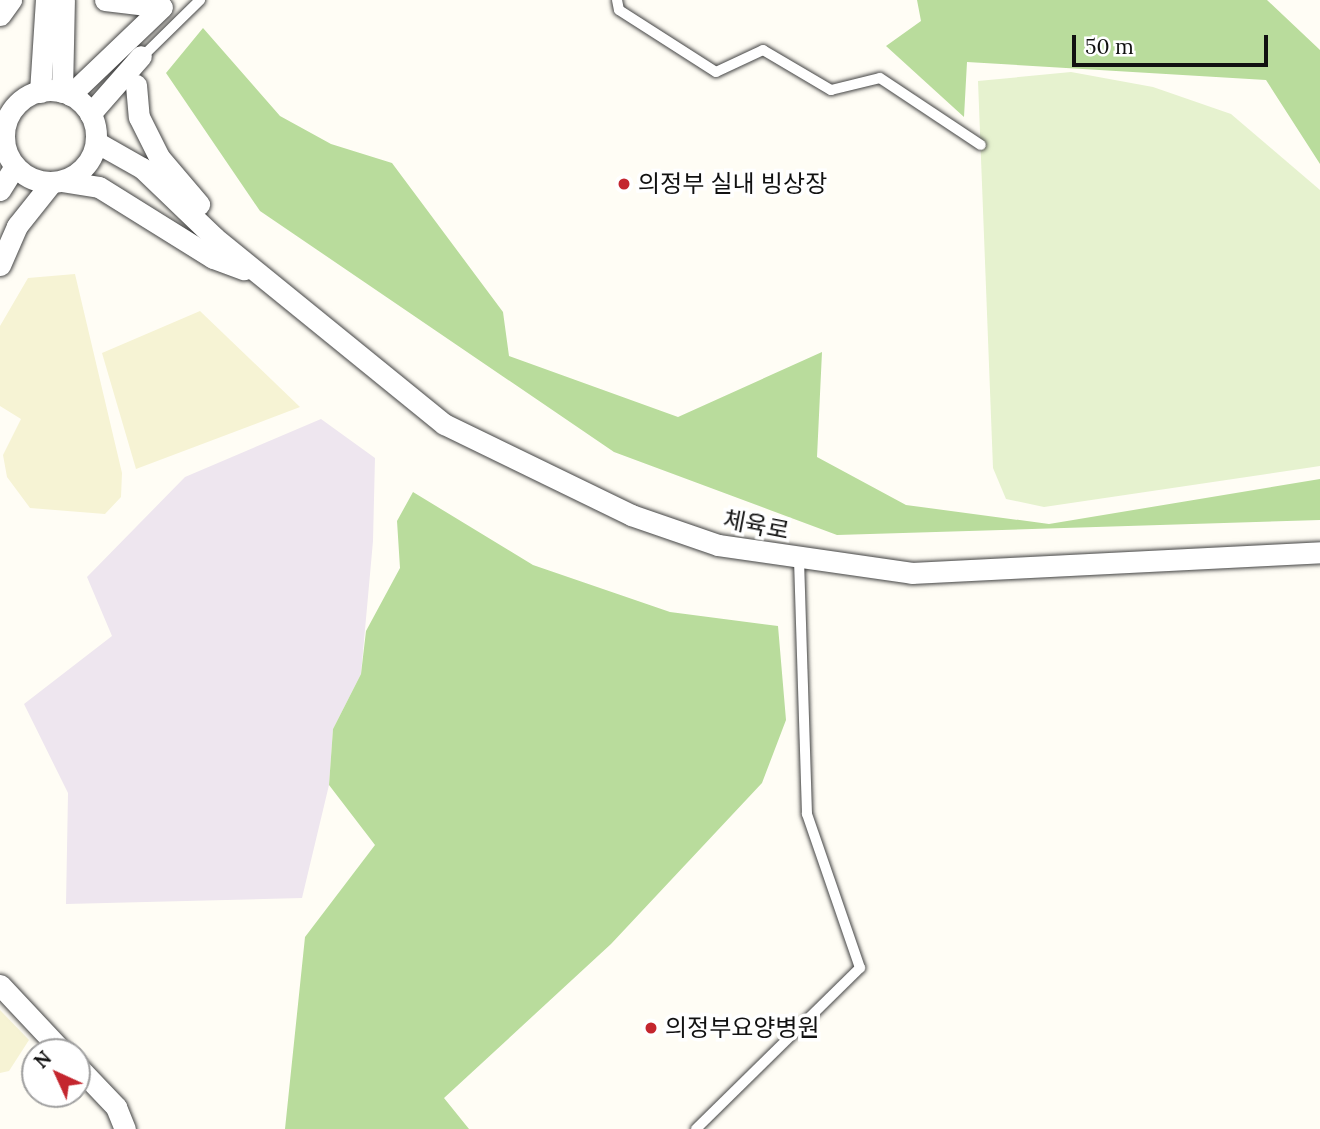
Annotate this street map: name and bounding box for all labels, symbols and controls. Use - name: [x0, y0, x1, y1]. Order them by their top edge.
- scale bar: [1075, 21, 1271, 65]
- text: 50 m: [1085, 33, 1134, 60]
- place label: 의정부 실내 빙상장: [638, 170, 827, 198]
- marker: 의정부 실내 빙상장: [616, 176, 632, 192]
- street label: 체육로: [721, 505, 791, 545]
- place label: 의정부요양병원: [665, 1014, 820, 1042]
- marker: 의정부요양병원: [643, 1020, 659, 1036]
- north arrow: [21, 1038, 91, 1108]
- text: N: [29, 1046, 56, 1073]

